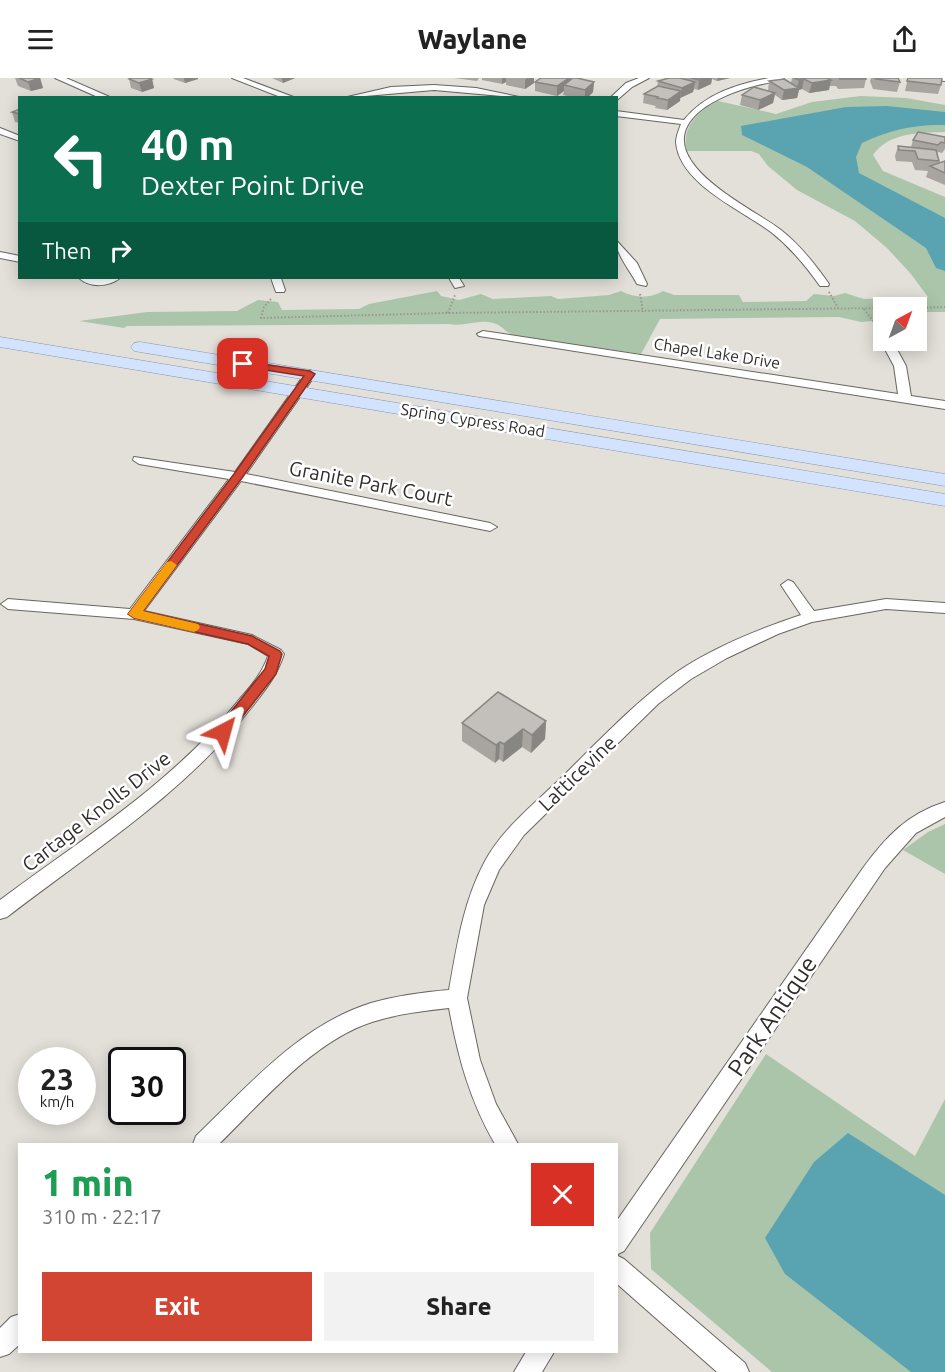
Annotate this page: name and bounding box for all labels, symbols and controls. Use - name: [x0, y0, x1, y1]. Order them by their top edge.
- icon: menu: [24, 23, 57, 56]
- icon: share: [888, 23, 921, 56]
- text: Waylane: [418, 24, 527, 54]
- icon: left: [42, 120, 120, 198]
- text: 40 m: [141, 121, 235, 168]
- text: Dexter Point Drive: [141, 170, 365, 200]
- icon: right: [104, 234, 137, 267]
- text: Then: [42, 238, 92, 263]
- north arrow: [873, 297, 927, 351]
- map controls: [873, 297, 927, 351]
- street label: Chapel Lake Drive: [653, 334, 781, 372]
- pin: [217, 338, 268, 389]
- icon: arrive: [226, 347, 259, 380]
- street label: Spring Cypress Road: [400, 400, 546, 440]
- street label: Granite Park Court: [287, 456, 455, 510]
- position arrow: [191, 700, 255, 764]
- street label: Latticevine: [534, 731, 620, 815]
- street label: Cartage Knolls Drive: [17, 746, 175, 876]
- street label: Park Antique: [722, 951, 822, 1081]
- speed limit sign: 30: [108, 1047, 186, 1125]
- text: 23: [40, 1062, 74, 1096]
- text: km/h: [40, 1093, 74, 1110]
- text: 1 min: [42, 1162, 134, 1203]
- button: close: [531, 1163, 594, 1226]
- text: 310 m · 22:17: [42, 1205, 162, 1228]
- button: Exit: [42, 1272, 312, 1341]
- button: Share: [324, 1272, 594, 1341]

